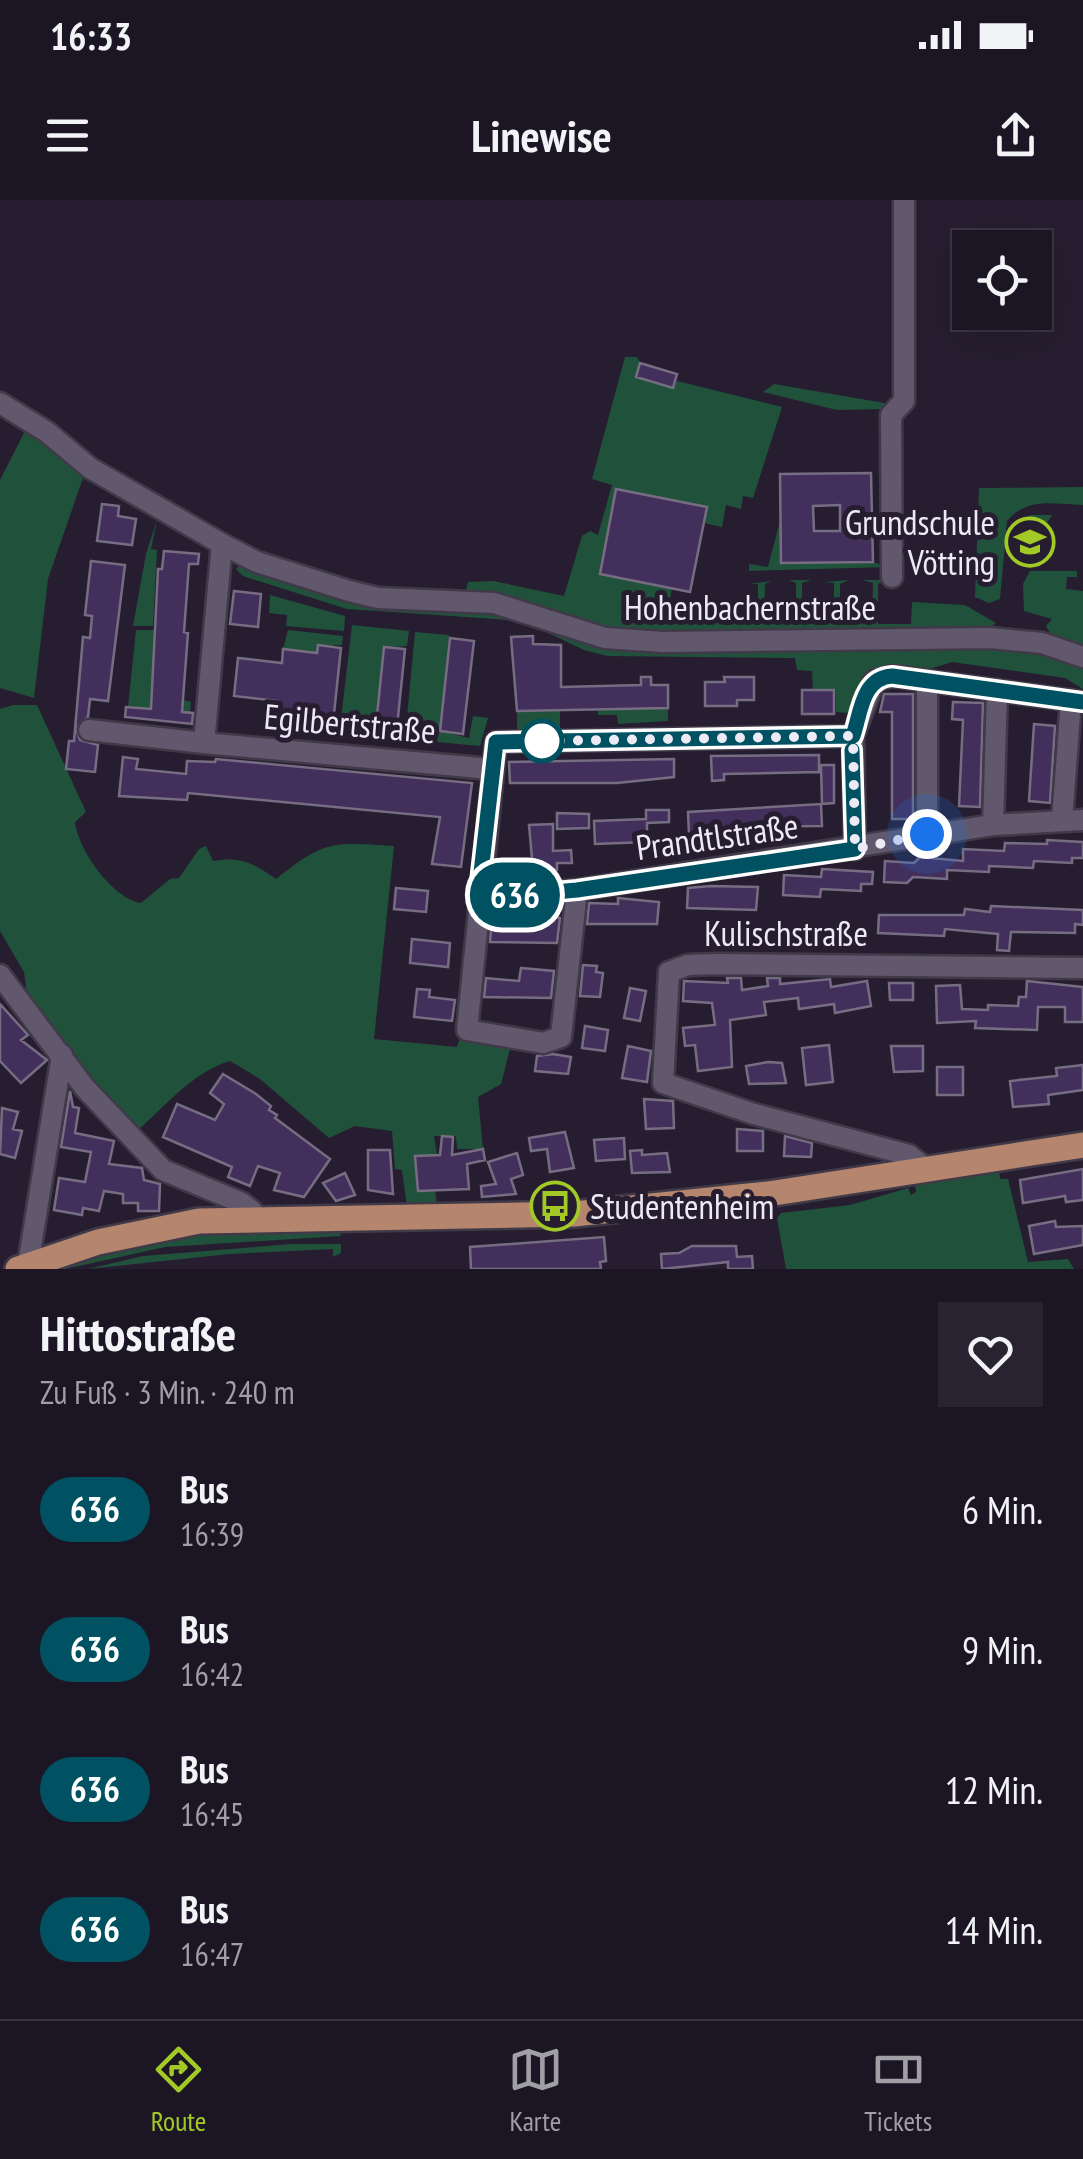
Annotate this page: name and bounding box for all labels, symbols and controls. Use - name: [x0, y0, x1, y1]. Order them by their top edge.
- text: 16:33: [50, 11, 132, 60]
- text: Linewise: [471, 106, 612, 164]
- icon: menu: [40, 108, 95, 163]
- icon: share: [988, 108, 1043, 163]
- map controls: [952, 230, 1052, 330]
- button: locate: [952, 230, 1052, 330]
- place label: Grundschule Vötting: [845, 499, 995, 585]
- school or university icon: Grundschule Vötting: [1004, 516, 1056, 568]
- street label: Hohenbachernstraße: [624, 584, 876, 630]
- street label: Egilbertstraße: [262, 693, 438, 753]
- unlabelled marker: [521, 720, 563, 762]
- street label: Prandtlstraße: [633, 802, 801, 870]
- your location: [902, 809, 952, 859]
- line badge: 636: [458, 862, 572, 928]
- text: 636: [490, 872, 540, 918]
- street label: Kulischstraße: [704, 910, 868, 956]
- bus stop icon: Studentenheim: [529, 1180, 581, 1232]
- place label: Studentenheim: [590, 1183, 774, 1229]
- text: Hittostraße: [40, 1302, 236, 1364]
- button: heart: [938, 1302, 1043, 1407]
- text: Zu Fuß · 3 Min. · 240 m: [40, 1371, 295, 1413]
- text: Bus: [180, 1464, 229, 1513]
- text: 6 Min.: [962, 1485, 1043, 1534]
- text: 636: [70, 1486, 120, 1532]
- text: 16:39: [180, 1513, 244, 1555]
- text: Bus: [180, 1604, 229, 1653]
- text: 9 Min.: [962, 1625, 1043, 1674]
- text: 636: [70, 1626, 120, 1672]
- text: 16:42: [180, 1653, 244, 1695]
- text: Bus: [180, 1744, 229, 1793]
- text: 12 Min.: [945, 1765, 1043, 1814]
- text: 636: [70, 1766, 120, 1812]
- text: 16:45: [180, 1793, 244, 1835]
- text: Bus: [180, 1884, 229, 1933]
- text: 14 Min.: [945, 1905, 1043, 1954]
- text: 636: [70, 1906, 120, 1952]
- text: 16:47: [180, 1933, 244, 1975]
- tab: Route: [151, 2042, 206, 2139]
- tab: Karte: [508, 2042, 563, 2139]
- tab: Tickets: [864, 2042, 932, 2139]

